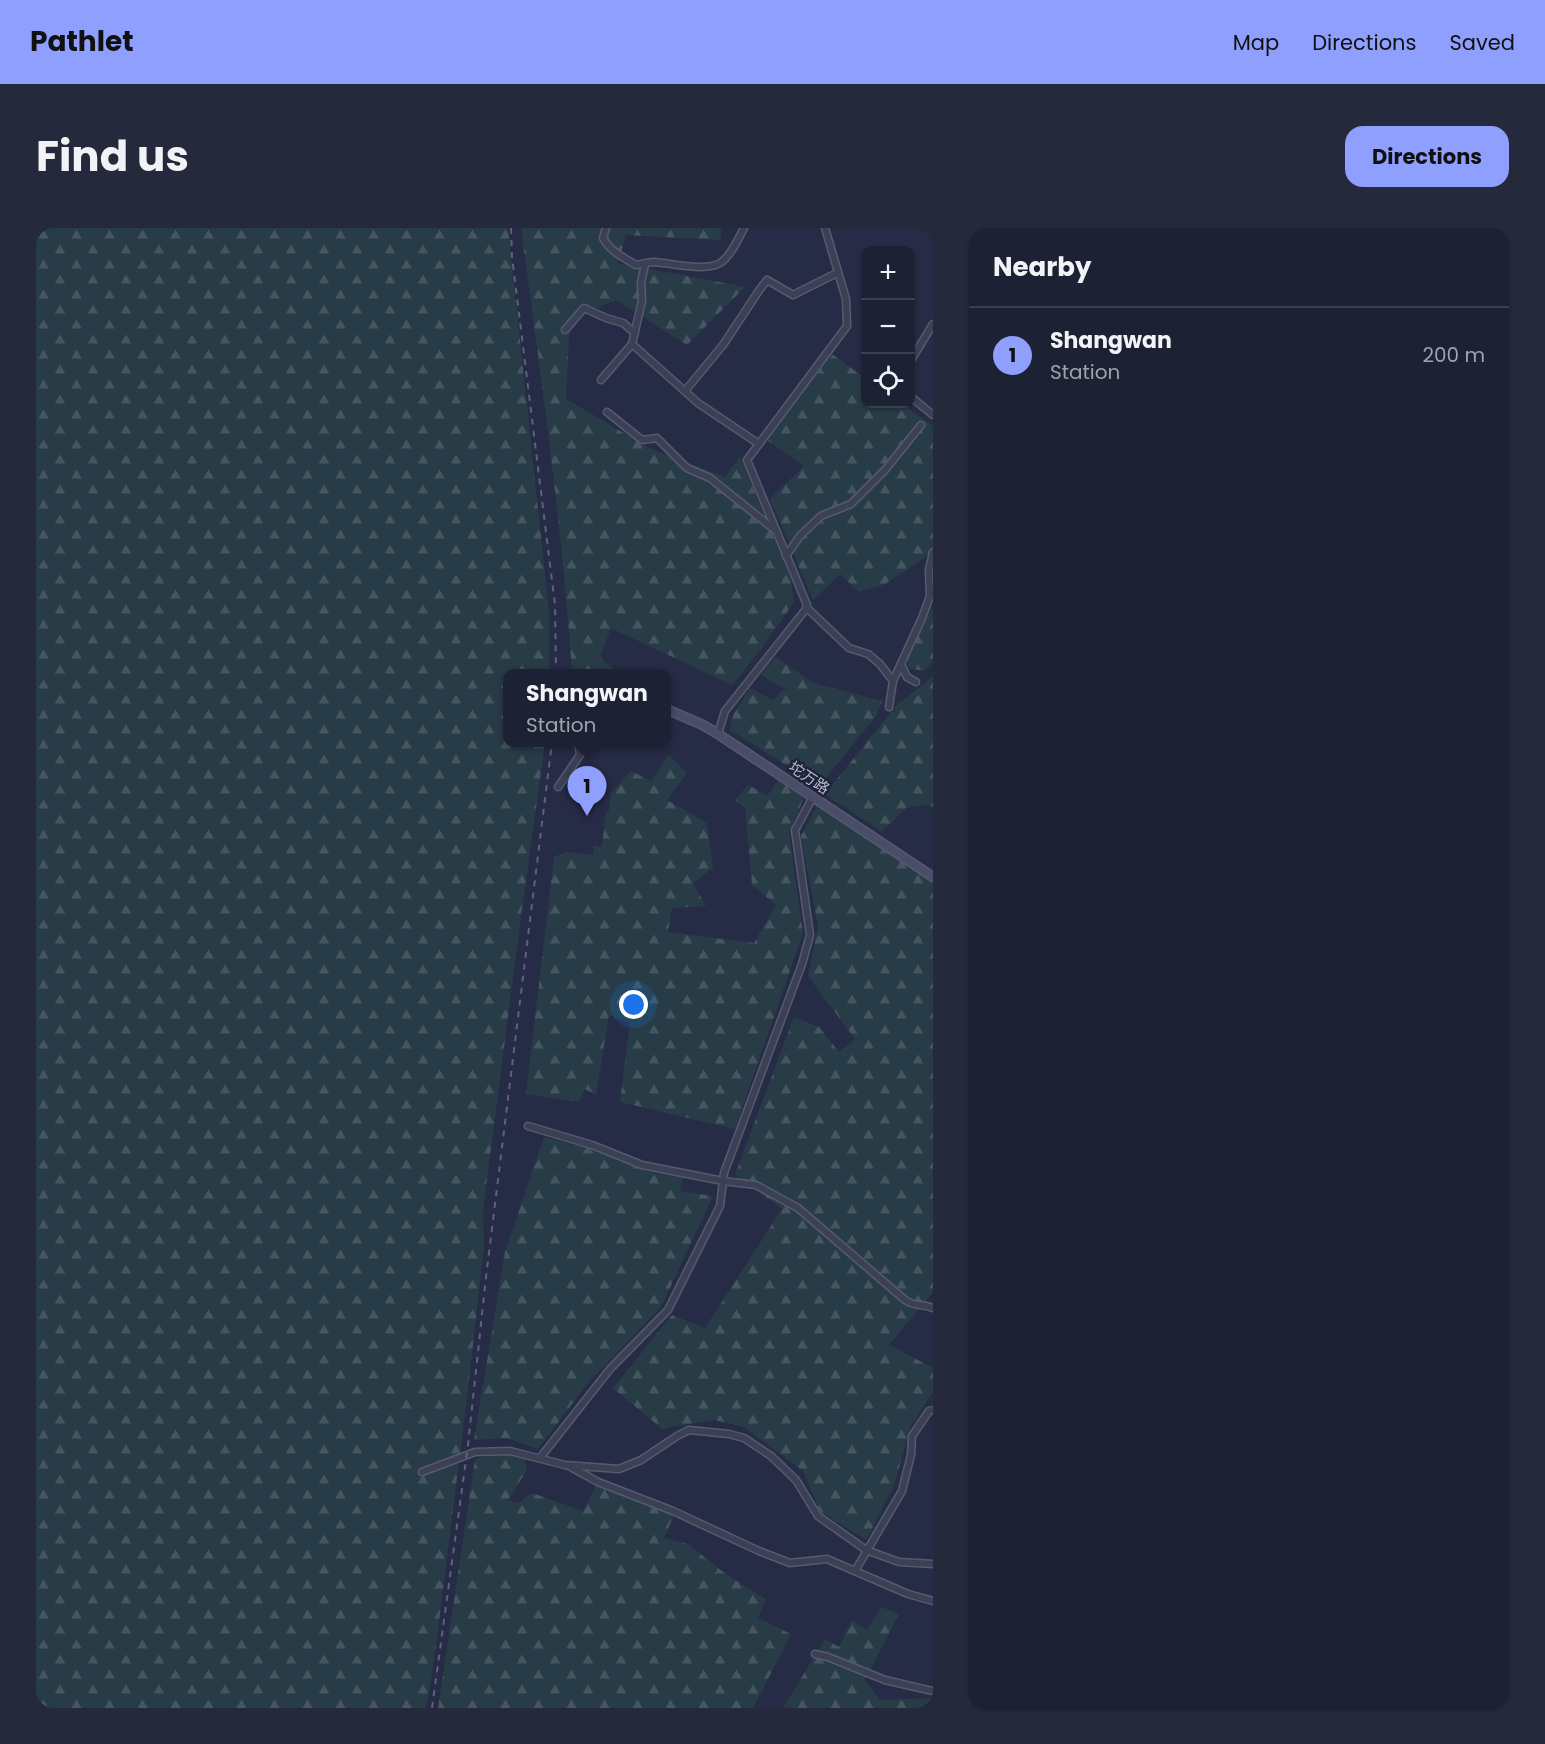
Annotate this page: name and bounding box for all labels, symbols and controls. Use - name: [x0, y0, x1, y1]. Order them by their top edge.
- text: Pathlet: [30, 22, 134, 61]
- text: Map: [1233, 28, 1279, 57]
- text: Directions: [1312, 28, 1416, 57]
- text: Saved: [1449, 28, 1515, 57]
- button: Directions: [1345, 126, 1509, 187]
- text: Find us: [36, 127, 189, 186]
- map controls: [861, 246, 915, 408]
- button: +: [861, 246, 915, 300]
- text: Nearby: [993, 249, 1091, 285]
- button: −: [861, 300, 915, 354]
- text: Shangwan: [1050, 325, 1172, 356]
- text: 1: [1009, 341, 1016, 369]
- text: 200 m: [1422, 341, 1485, 369]
- button: locate: [861, 354, 915, 408]
- text: Station: [1050, 358, 1120, 386]
- popup: [503, 669, 671, 747]
- text: Shangwan: [526, 678, 648, 709]
- text: Station: [526, 711, 596, 739]
- street label: 坨万路: [785, 756, 834, 799]
- pin: 1: [568, 766, 606, 816]
- your location: [619, 990, 648, 1019]

